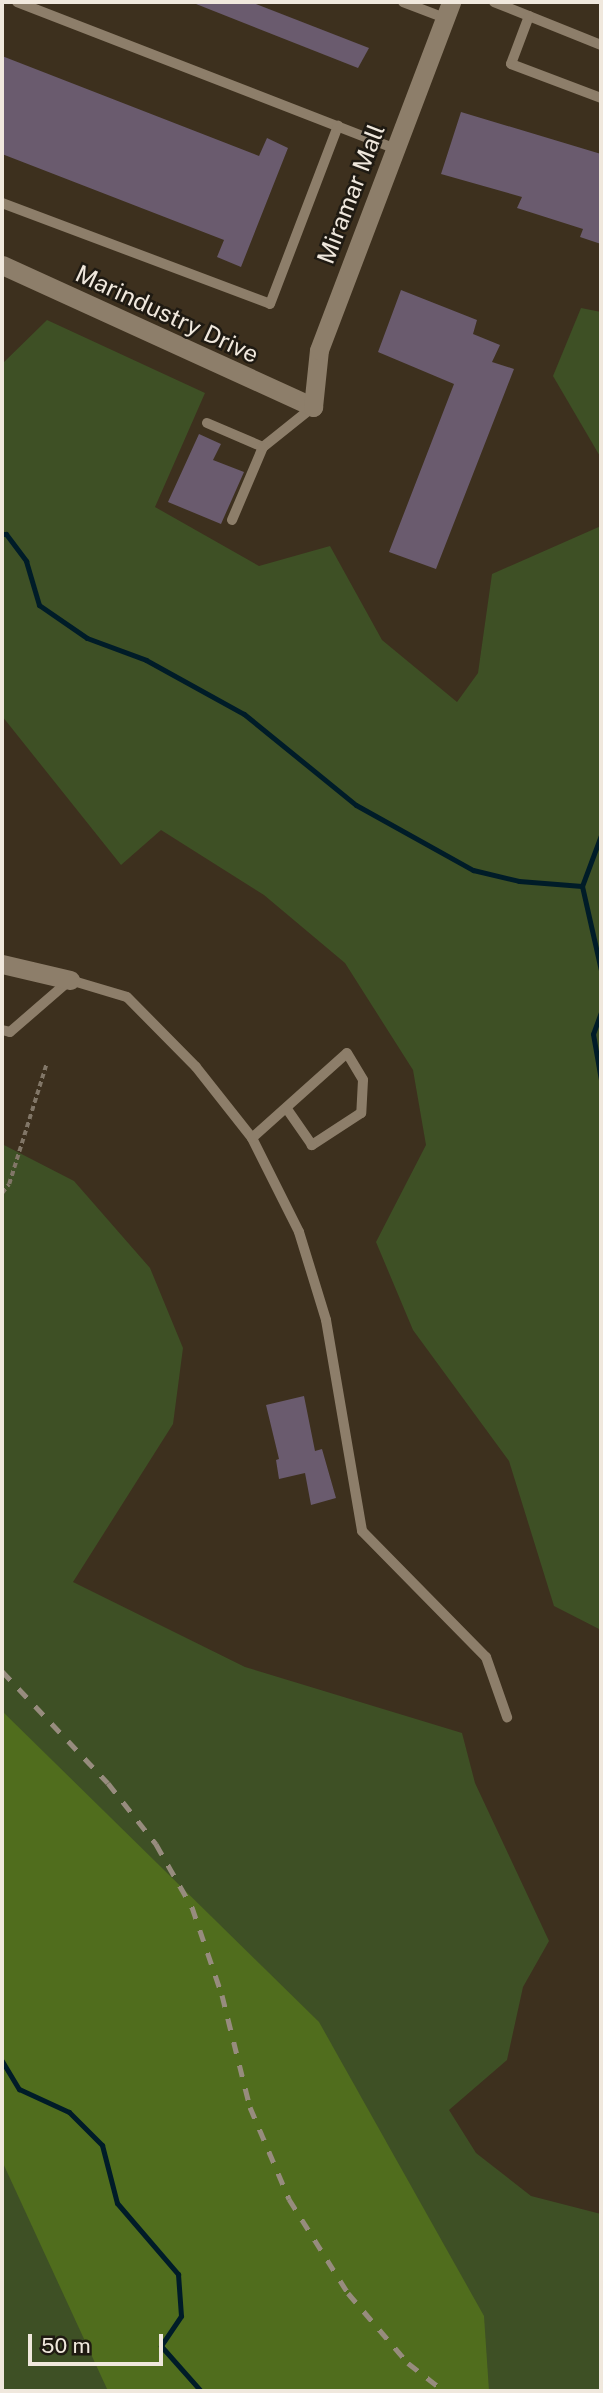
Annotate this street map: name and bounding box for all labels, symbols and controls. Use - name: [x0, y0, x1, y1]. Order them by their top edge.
- street label: Miramar Mall: [311, 120, 391, 268]
- street label: Marindustry Drive: [71, 259, 263, 369]
- scale bar: [32, 2320, 166, 2364]
- text: 50 m: [41, 2333, 91, 2358]

